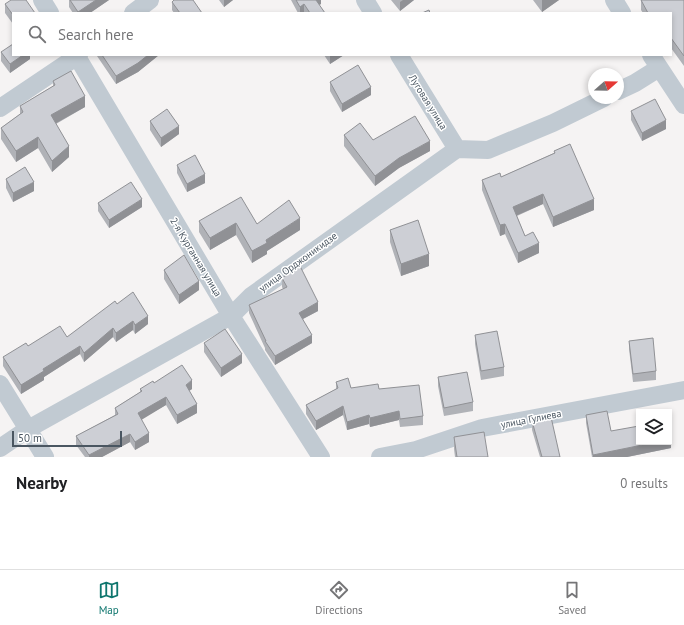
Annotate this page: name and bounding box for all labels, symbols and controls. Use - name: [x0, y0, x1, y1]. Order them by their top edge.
- search box: [12, 12, 672, 56]
- icon: search: [26, 23, 48, 45]
- text: Search here: [58, 25, 134, 44]
- north arrow: [588, 68, 624, 104]
- street label: Луговая улица: [405, 71, 450, 132]
- street label: 2-я Курганная улица: [167, 215, 225, 299]
- street label: улица Орджоникидзе: [256, 229, 340, 295]
- street label: улица Гулиева: [500, 407, 562, 431]
- map controls: [636, 409, 672, 445]
- button: layers: [636, 409, 672, 445]
- scale bar: [12, 429, 122, 448]
- text: 50 m: [18, 431, 42, 445]
- text: Nearby: [16, 472, 67, 494]
- text: 0 results: [620, 475, 668, 492]
- tab: Map: [98, 579, 120, 617]
- tab: Directions: [315, 579, 363, 617]
- tab: Saved: [558, 579, 586, 617]

